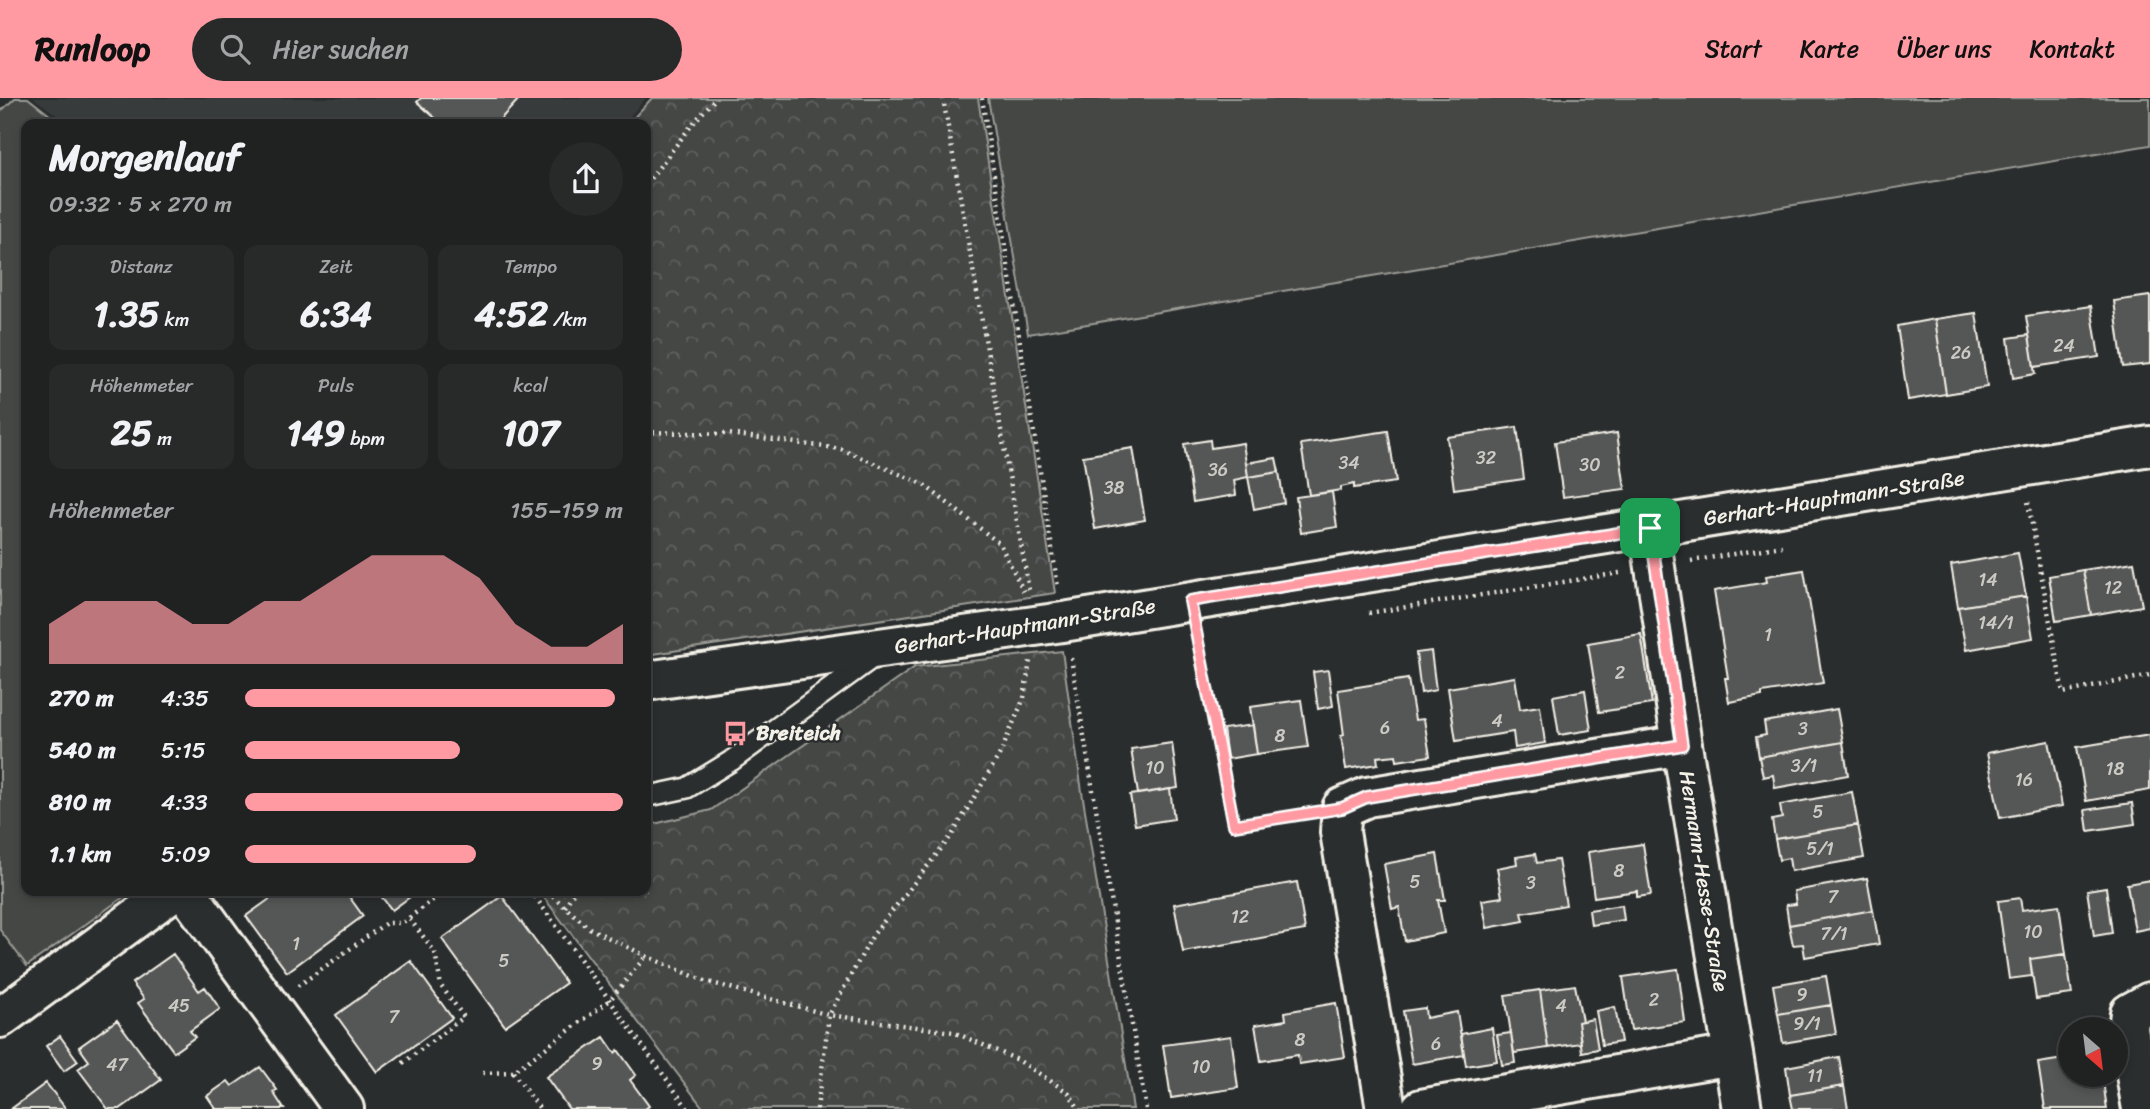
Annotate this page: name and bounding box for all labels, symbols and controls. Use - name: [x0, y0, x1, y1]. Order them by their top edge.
- search box: [192, 18, 682, 81]
- text: Runloop: [35, 20, 150, 78]
- text: Hier suchen: [272, 26, 409, 72]
- text: Start: [1705, 28, 1762, 70]
- text: Karte: [1800, 28, 1859, 70]
- text: Über uns: [1897, 28, 1992, 70]
- text: Kontakt: [2030, 28, 2115, 70]
- icon: search: [216, 30, 254, 68]
- text: Morgenlauf: [49, 124, 241, 191]
- button: share: [549, 142, 623, 216]
- text: 09:32 · 5 × 270 m: [49, 184, 232, 225]
- text: Distanz: [110, 250, 173, 283]
- text: Zeit: [319, 250, 353, 283]
- text: Tempo: [504, 250, 557, 283]
- text: 1.35: [93, 283, 160, 345]
- text: 6:34: [300, 283, 372, 345]
- text: 4:52: [474, 283, 548, 345]
- text: km: [160, 303, 189, 336]
- text: /km: [548, 303, 587, 336]
- house number: 24: [2053, 330, 2075, 362]
- house number: 26: [1951, 337, 1971, 369]
- text: Höhenmeter: [90, 369, 193, 402]
- text: Puls: [318, 369, 354, 402]
- text: kcal: [513, 369, 548, 402]
- text: 25: [111, 402, 152, 464]
- text: 149: [287, 402, 345, 464]
- text: 107: [502, 402, 559, 464]
- text: m: [152, 422, 172, 455]
- text: bpm: [345, 422, 385, 455]
- house number: 32: [1476, 442, 1496, 474]
- house number: 34: [1338, 447, 1360, 479]
- house number: 30: [1579, 449, 1601, 481]
- house number: 36: [1208, 454, 1228, 486]
- street label: Gerhart-Hauptmann-Straße: [1701, 459, 1967, 537]
- house number: 38: [1104, 472, 1125, 504]
- text: Höhenmeter: [49, 490, 173, 531]
- text: 155–159 m: [510, 490, 623, 531]
- pin: [1620, 498, 1680, 558]
- icon: arrive: [1631, 509, 1669, 547]
- house number: 14: [1979, 564, 1997, 596]
- house number: 12: [2104, 572, 2122, 604]
- street label: Gerhart-Hauptmann-Straße: [892, 587, 1158, 665]
- house number: 14/1: [1978, 607, 2014, 639]
- house number: 1: [1764, 619, 1772, 651]
- house number: 2: [1615, 657, 1625, 689]
- text: 270 m: [49, 678, 114, 719]
- text: 4:35: [161, 678, 209, 719]
- house number: 4: [1491, 705, 1503, 737]
- house number: 6: [1380, 712, 1390, 744]
- house number: 3: [1798, 713, 1808, 745]
- place label: Breiteich: [756, 714, 841, 752]
- bus stop icon: Breiteich: [722, 719, 750, 747]
- house number: 8: [1275, 720, 1286, 752]
- text: 540 m: [49, 730, 116, 771]
- text: 5:15: [161, 730, 206, 771]
- house number: 3/1: [1791, 750, 1818, 782]
- house number: 10: [1145, 752, 1165, 784]
- house number: 18: [2106, 753, 2124, 785]
- house number: 16: [2015, 764, 2033, 796]
- street label: Hermann-Hesse-Straße: [1668, 768, 1740, 994]
- text: 810 m: [49, 782, 111, 823]
- text: 4:33: [161, 782, 208, 823]
- house number: 5: [1813, 796, 1824, 828]
- house number: 5/1: [1806, 833, 1834, 865]
- text: 1.1 km: [49, 834, 112, 875]
- text: 5:09: [161, 834, 211, 875]
- house number: 8: [1614, 855, 1625, 887]
- house number: 5: [1410, 866, 1421, 898]
- house number: 3: [1526, 867, 1536, 899]
- house number: 7: [1828, 881, 1840, 913]
- house number: 12: [1231, 901, 1249, 933]
- house number: 10: [2023, 916, 2043, 948]
- house number: 7/1: [1821, 918, 1848, 950]
- house number: 1: [292, 928, 300, 960]
- house number: 5: [499, 945, 510, 977]
- house number: 9: [1796, 979, 1808, 1011]
- house number: 2: [1649, 984, 1659, 1016]
- house number: 45: [168, 990, 190, 1022]
- house number: 4: [1555, 990, 1567, 1022]
- house number: 7: [389, 1001, 401, 1033]
- house number: 9/1: [1793, 1008, 1821, 1040]
- north arrow: [2058, 1017, 2128, 1087]
- map controls: [2058, 1017, 2128, 1087]
- house number: 8: [1295, 1024, 1306, 1056]
- house number: 6: [1431, 1028, 1441, 1060]
- house number: 9: [591, 1048, 603, 1080]
- house number: 47: [106, 1049, 129, 1081]
- house number: 10: [1191, 1051, 1211, 1083]
- house number: 11: [1807, 1060, 1823, 1092]

